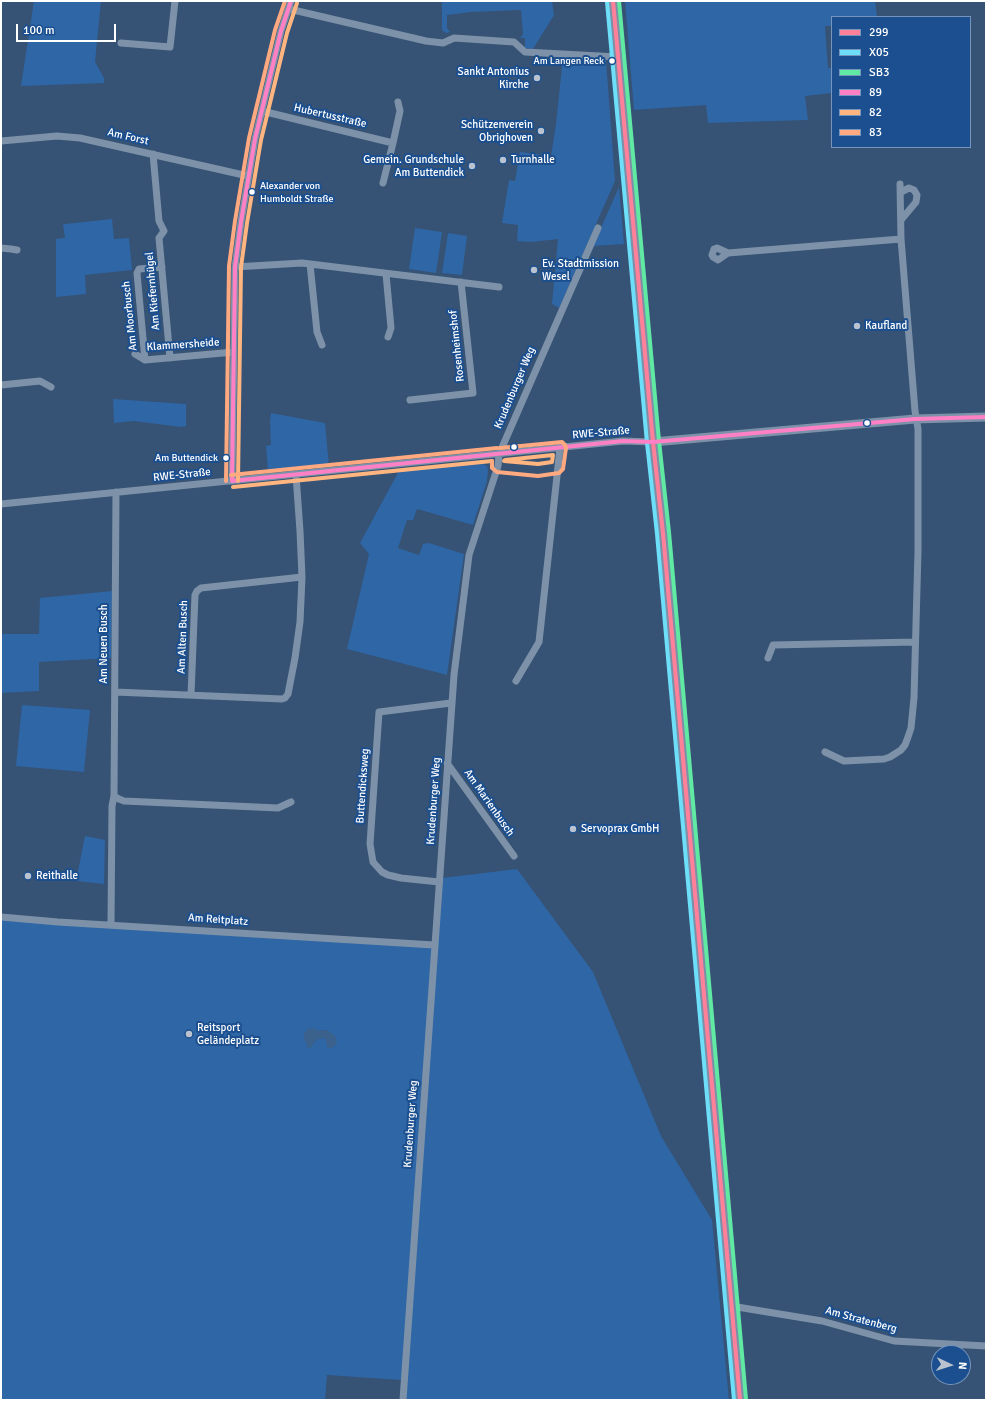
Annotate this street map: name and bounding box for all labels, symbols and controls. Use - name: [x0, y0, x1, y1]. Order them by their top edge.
- scale bar: [18, 16, 118, 42]
- legend: [831, 16, 971, 148]
- text: 100 m: [23, 23, 55, 38]
- text: 299: [869, 25, 888, 40]
- text: X05: [869, 45, 889, 60]
- place label: Am Langen Reck: [534, 55, 604, 67]
- marker: Am Langen Reck: [607, 56, 617, 66]
- place label: Sankt Antonius Kirche: [458, 65, 529, 91]
- text: SB3: [869, 65, 889, 80]
- marker: Sankt Antonius Kirche: [532, 73, 542, 83]
- text: 89: [869, 85, 882, 100]
- street label: Hubertusstraße: [292, 101, 368, 131]
- text: 82: [869, 105, 882, 120]
- place label: Schützenverein Obrighoven: [461, 118, 533, 144]
- text: 83: [869, 125, 882, 140]
- street label: Am Forst: [106, 126, 150, 148]
- marker: Schützenverein Obrighoven: [536, 126, 546, 136]
- place label: Gemein. Grundschule Am Buttendick: [363, 153, 464, 179]
- place label: Turnhalle: [511, 153, 555, 167]
- marker: Turnhalle: [498, 155, 508, 165]
- marker: Gemein. Grundschule Am Buttendick: [467, 161, 477, 171]
- place label: Alexander von Humboldt Straße: [260, 180, 334, 204]
- marker: Alexander von Humboldt Straße: [247, 187, 257, 197]
- street label: Am Kiefernhügel: [143, 251, 163, 331]
- place label: Ev. Stadtmission Wesel: [542, 257, 619, 283]
- marker: Ev. Stadtmission Wesel: [529, 265, 539, 275]
- street label: Am Moorbusch: [120, 280, 140, 352]
- street label: Rosenheimshof: [447, 310, 467, 382]
- place label: Kaufland: [865, 319, 907, 333]
- marker: Kaufland: [852, 321, 862, 331]
- street label: Klammersheide: [146, 336, 220, 354]
- street label: Krudenburger Weg: [492, 345, 538, 431]
- unlabelled marker: [862, 418, 872, 428]
- street label: RWE-Straße: [572, 424, 630, 442]
- unlabelled marker: [509, 442, 519, 452]
- place label: Am Buttendick: [155, 452, 218, 464]
- marker: Am Buttendick: [221, 453, 231, 463]
- street label: RWE-Straße: [153, 465, 211, 485]
- street label: Am Alten Busch: [175, 600, 191, 674]
- street label: Am Neuen Busch: [97, 604, 111, 684]
- street label: Buttendicksweg: [354, 748, 372, 824]
- street label: Krudenburger Weg: [424, 757, 444, 845]
- street label: Am Marienbusch: [461, 767, 517, 839]
- place label: Servoprax GmbH: [581, 822, 659, 836]
- marker: Servoprax GmbH: [568, 824, 578, 834]
- place label: Reithalle: [36, 869, 78, 883]
- marker: Reithalle: [23, 871, 33, 881]
- street label: Am Reitplatz: [188, 911, 248, 929]
- place label: Reitsport Geländeplatz: [197, 1021, 259, 1047]
- marker: Reitsport Geländeplatz: [184, 1029, 194, 1039]
- street label: Krudenburger Weg: [401, 1080, 421, 1168]
- street label: Am Stratenberg: [824, 1304, 898, 1336]
- north arrow: [931, 1345, 971, 1385]
- text: N: [956, 1362, 969, 1370]

